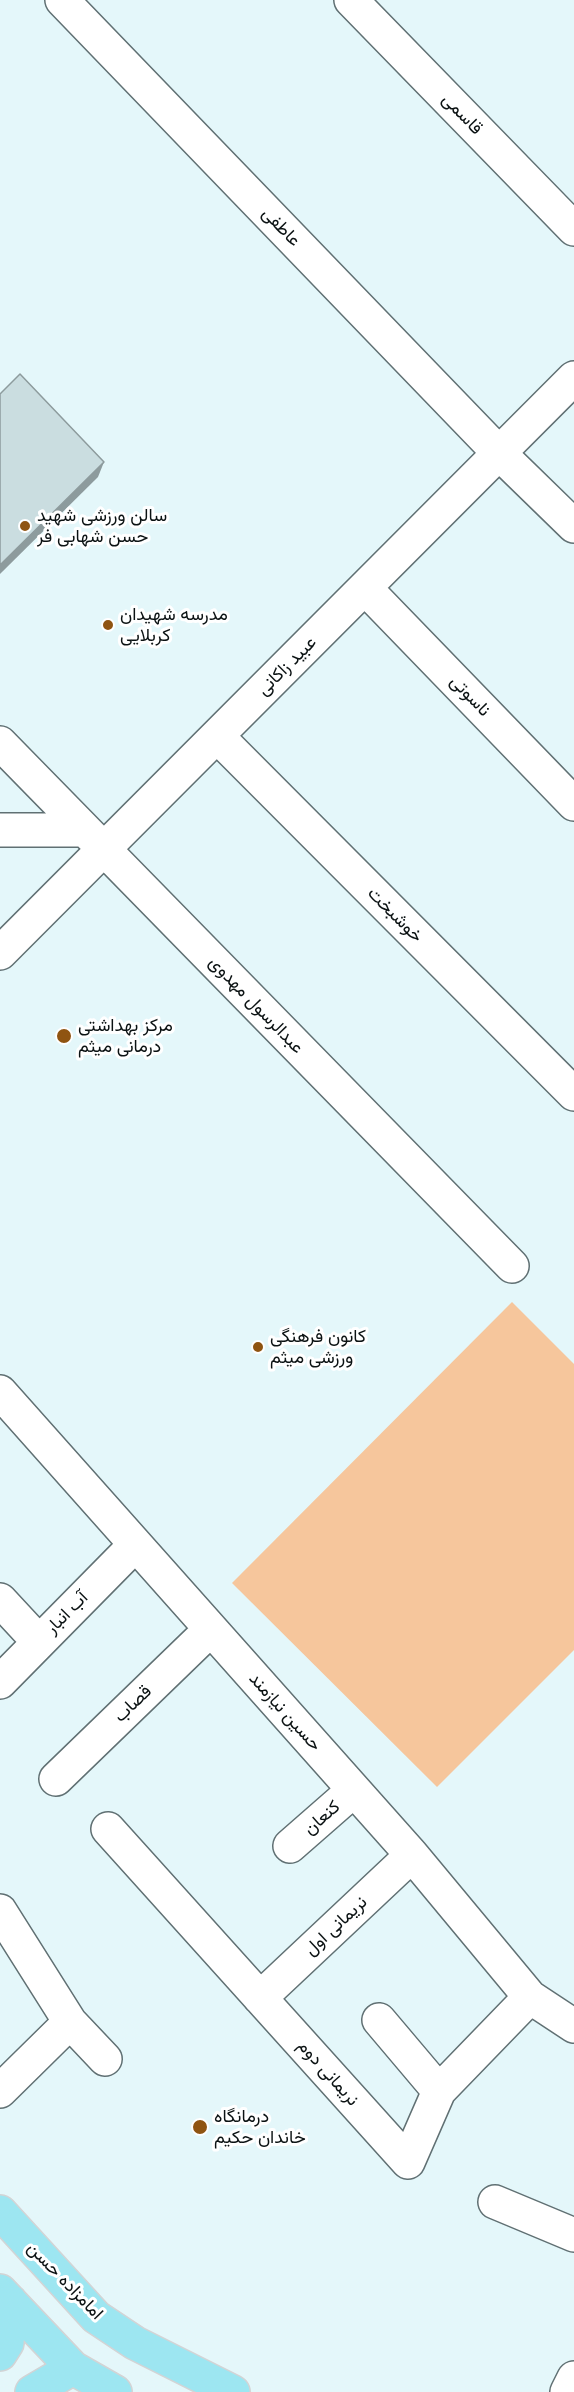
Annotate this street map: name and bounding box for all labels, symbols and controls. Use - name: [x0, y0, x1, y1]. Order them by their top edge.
- street label: قاسمی: [437, 89, 487, 139]
- street label: عاطفی: [257, 203, 305, 251]
- place label: سالن ورزشی شهید حسن شهابی فر: [37, 505, 167, 548]
- marker: سالن ورزشی شهید حسن شهابی فر: [18, 519, 32, 533]
- place label: مدرسه شهیدان کربلایی: [120, 604, 228, 646]
- marker: مدرسه شهیدان کربلایی: [101, 618, 115, 632]
- street label: عبید زاکانی: [253, 632, 321, 700]
- street label: ناسوتی: [445, 671, 495, 721]
- street label: خوشبخت: [363, 883, 427, 947]
- street label: عبدالرسول مهدوی: [204, 952, 308, 1058]
- place label: مرکز بهداشتی درمانی میثم: [78, 1015, 173, 1058]
- marker: مرکز بهداشتی درمانی میثم: [55, 1027, 73, 1045]
- place label: کانون فرهنگی ورزشی میثم: [270, 1326, 366, 1368]
- marker: کانون فرهنگی ورزشی میثم: [251, 1340, 265, 1354]
- street label: آب انبار: [41, 1587, 93, 1639]
- street label: حسین نیازمند: [244, 1668, 326, 1756]
- street label: قصاب: [110, 1681, 156, 1727]
- street label: کنعان: [299, 1796, 345, 1840]
- street label: نریمانی اول: [300, 1892, 372, 1960]
- street label: نریمانی دوم: [293, 2035, 363, 2111]
- place label: درمانگاه خاندان حکیم: [214, 2106, 306, 2148]
- marker: درمانگاه خاندان حکیم: [191, 2118, 209, 2136]
- street label: امامزاده حسن: [23, 2238, 107, 2324]

